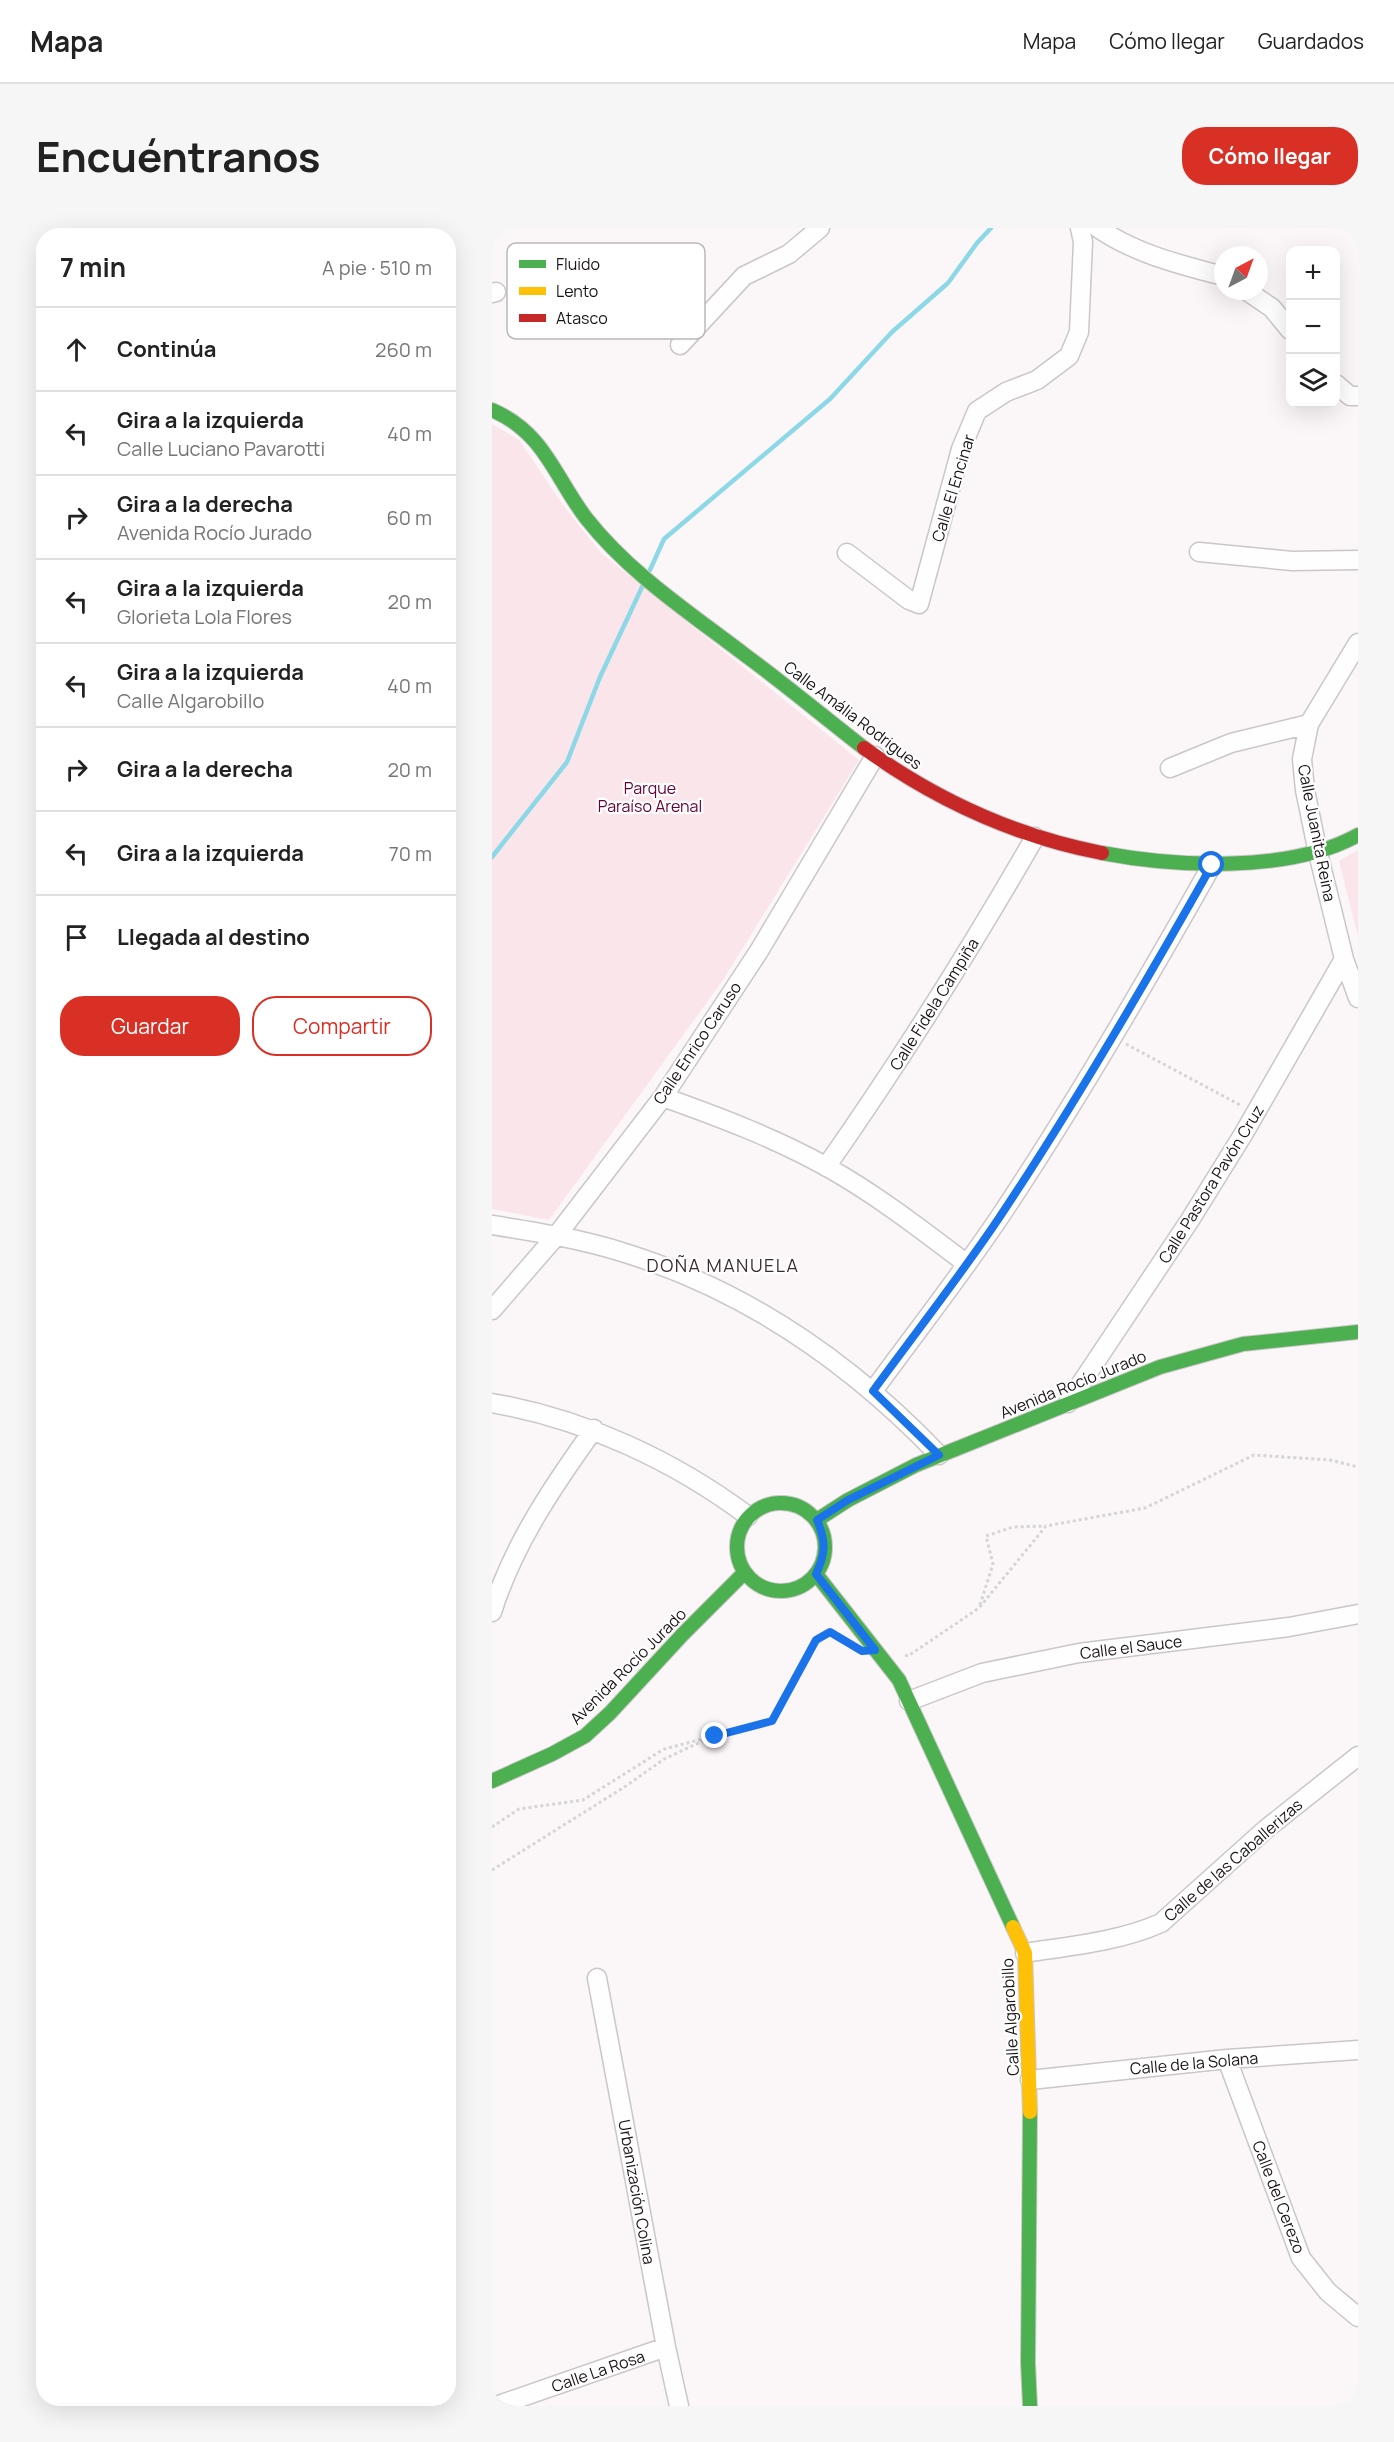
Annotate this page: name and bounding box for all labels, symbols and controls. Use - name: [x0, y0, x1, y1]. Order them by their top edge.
- text: Mapa: [30, 22, 103, 60]
- text: Mapa: [1023, 27, 1076, 55]
- text: Cómo llegar: [1109, 27, 1225, 55]
- text: Guardados: [1258, 27, 1364, 55]
- text: Encuéntranos: [36, 127, 321, 185]
- button: Cómo llegar: [1182, 127, 1358, 185]
- legend: [507, 243, 705, 339]
- north arrow: [1214, 246, 1268, 300]
- map controls: [1286, 246, 1340, 408]
- button: +: [1286, 246, 1340, 300]
- text: 7 min: [60, 249, 126, 285]
- text: Fluido: [556, 253, 600, 275]
- text: A pie · 510 m: [322, 254, 432, 281]
- text: Lento: [556, 280, 598, 302]
- button: −: [1286, 300, 1340, 354]
- text: Atasco: [556, 307, 608, 329]
- icon: ahead: [60, 333, 93, 366]
- text: Continúa: [117, 334, 217, 364]
- text: 260 m: [375, 336, 432, 363]
- button: layers: [1286, 354, 1340, 408]
- text: Gira a la izquierda: [117, 405, 304, 435]
- icon: left: [60, 417, 93, 450]
- text: 40 m: [387, 420, 432, 447]
- street label: Calle El Encinar: [926, 431, 980, 545]
- text: Calle Luciano Pavarotti: [117, 435, 325, 462]
- text: Gira a la derecha: [117, 489, 293, 519]
- icon: right: [60, 501, 93, 534]
- text: 60 m: [386, 504, 432, 531]
- text: Avenida Rocío Jurado: [117, 519, 312, 546]
- text: Gira a la izquierda: [117, 573, 304, 603]
- icon: left: [60, 585, 93, 618]
- text: 20 m: [387, 588, 432, 615]
- text: Glorieta Lola Flores: [117, 603, 292, 630]
- street label: Calle Amália Rodrigues: [779, 656, 927, 774]
- text: Gira a la izquierda: [117, 657, 304, 687]
- icon: left: [60, 669, 93, 702]
- text: 40 m: [387, 672, 432, 699]
- text: Calle Algarobillo: [117, 687, 264, 714]
- icon: right: [60, 753, 93, 786]
- text: Gira a la derecha: [117, 754, 293, 784]
- text: 20 m: [387, 756, 432, 783]
- street label: Calle Juanita Reina: [1293, 762, 1341, 904]
- park label: Parque Paraíso Arenal: [598, 777, 702, 817]
- icon: left: [60, 837, 93, 870]
- text: Gira a la izquierda: [117, 838, 304, 868]
- text: 70 m: [389, 840, 432, 867]
- route start: [1198, 851, 1224, 877]
- icon: arrive: [60, 921, 93, 954]
- text: Llegada al destino: [117, 922, 310, 952]
- street label: Calle Fidela Campiña: [884, 934, 984, 1074]
- street label: Calle Enrico Caruso: [648, 977, 746, 1109]
- button: Guardar: [60, 996, 240, 1056]
- button: Compartir: [252, 996, 432, 1056]
- street label: Calle Pastora Pavón Cruz: [1153, 1101, 1269, 1267]
- district label: DOÑA MANUELA: [647, 1253, 799, 1277]
- street label: Avenida Rocío Jurado: [997, 1345, 1149, 1423]
- street label: Avenida Rocío Jurado: [565, 1603, 691, 1729]
- street label: Calle el Sauce: [1079, 1630, 1183, 1664]
- route end: [701, 1722, 727, 1748]
- street label: Calle de las Caballerizas: [1159, 1794, 1307, 1926]
- street label: Calle Algarobillo: [996, 1958, 1024, 2076]
- street label: Calle de la Solana: [1129, 2046, 1259, 2080]
- street label: Urbanización Colina: [613, 2118, 661, 2266]
- street label: Calle del Cerezo: [1247, 2137, 1311, 2257]
- street label: Calle La Rosa: [548, 2345, 648, 2397]

